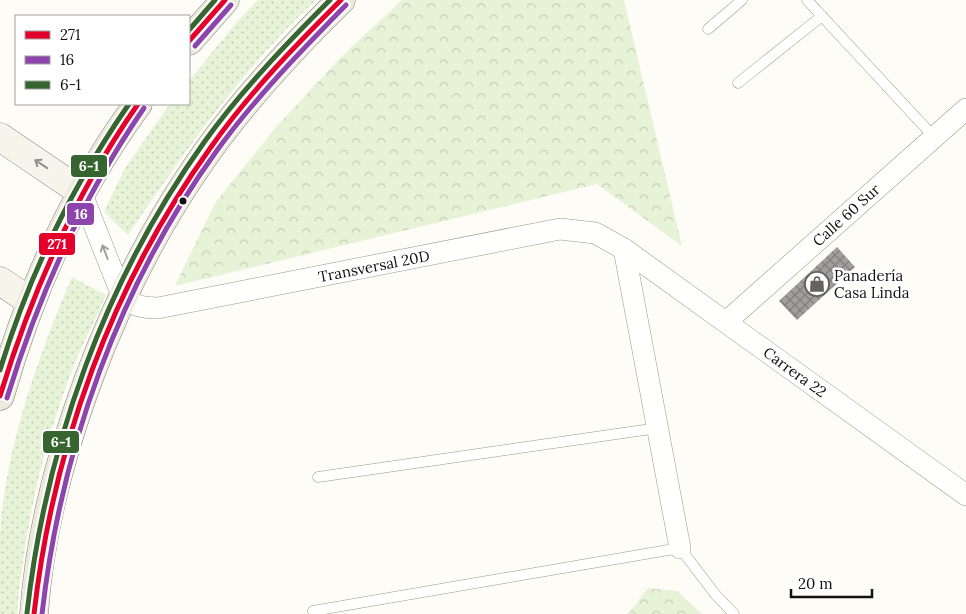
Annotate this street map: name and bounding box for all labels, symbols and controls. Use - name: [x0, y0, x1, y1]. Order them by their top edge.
- legend: [15, 15, 190, 105]
- text: 271: [60, 25, 80, 44]
- text: 16: [60, 50, 74, 69]
- text: 6-1: [60, 75, 81, 94]
- line badge: 6-1: [70, 154, 108, 178]
- text: 6-1: [79, 157, 99, 175]
- one-way arrow: [34, 159, 48, 170]
- street label: Calle 60 Sur: [808, 179, 884, 250]
- unlabelled marker: [178, 196, 188, 206]
- line badge: 16: [66, 202, 95, 226]
- text: 16: [74, 205, 88, 223]
- line badge: 271: [38, 232, 76, 256]
- text: 271: [47, 235, 67, 253]
- one-way arrow: [100, 245, 109, 260]
- street label: Transversal 20D: [317, 246, 431, 286]
- place label: Panadería Casa Linda: [834, 266, 910, 302]
- shop icon: Panadería Casa Linda: [804, 271, 830, 297]
- street label: Carrera 22: [760, 343, 830, 401]
- line badge: 6-1: [42, 430, 80, 454]
- text: 6-1: [51, 433, 71, 451]
- scale bar: [791, 566, 872, 598]
- text: 20 m: [798, 574, 833, 593]

